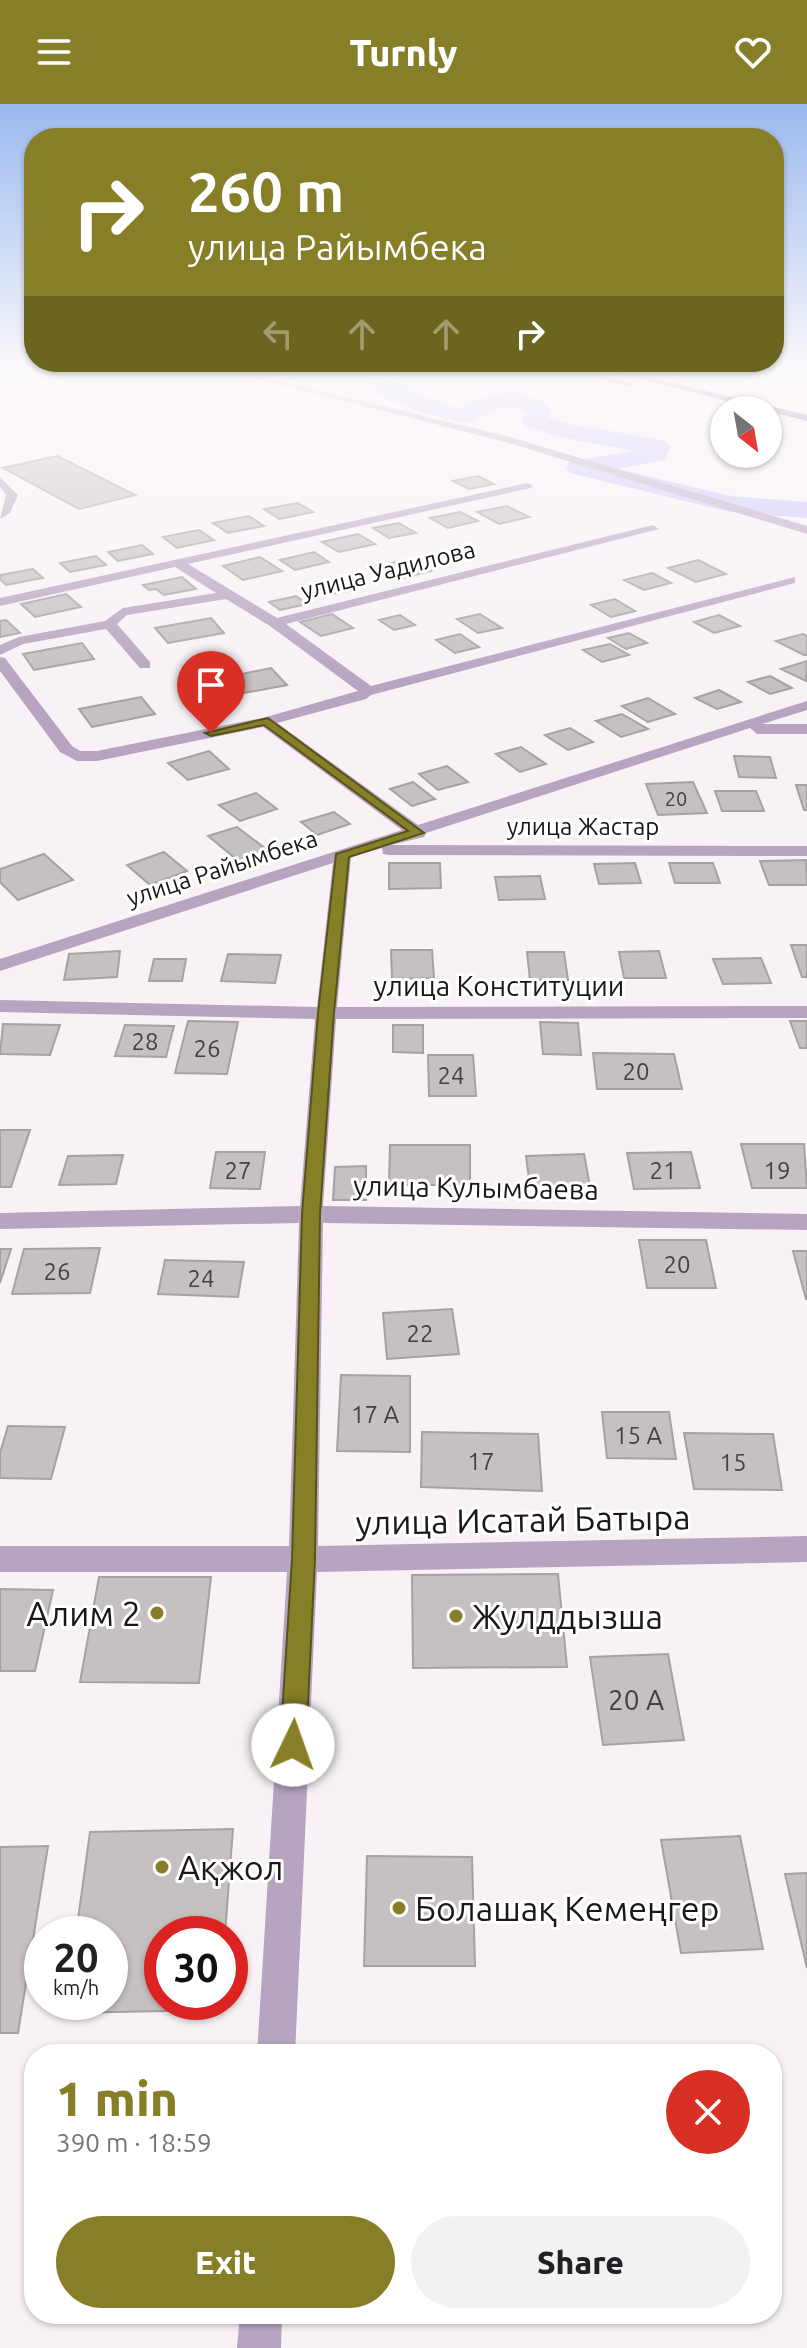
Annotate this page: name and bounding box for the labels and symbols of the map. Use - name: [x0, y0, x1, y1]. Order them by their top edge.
- north arrow: [710, 396, 782, 468]
- street label: улица Уадилова: [298, 535, 478, 605]
- pin: [177, 651, 245, 733]
- house number: 20: [665, 787, 687, 810]
- street label: улица Жастар: [507, 813, 659, 840]
- street label: улица Райымбека: [123, 824, 321, 912]
- street label: улица Конституции: [374, 970, 624, 1001]
- house number: 28: [131, 1028, 159, 1055]
- house number: 26: [193, 1035, 221, 1062]
- house number: 20: [622, 1058, 650, 1085]
- house number: 24: [437, 1062, 465, 1089]
- house number: 27: [224, 1157, 252, 1184]
- house number: 21: [649, 1157, 677, 1184]
- house number: 19: [763, 1157, 791, 1184]
- street label: улица Кулымбаева: [353, 1169, 599, 1205]
- house number: 20: [663, 1251, 691, 1278]
- house number: 26: [43, 1258, 71, 1285]
- house number: 24: [187, 1265, 215, 1292]
- house number: 22: [406, 1320, 434, 1347]
- house number: 17 А: [351, 1401, 399, 1428]
- house number: 15 А: [614, 1422, 662, 1449]
- house number: 17: [467, 1448, 495, 1475]
- house number: 15: [719, 1449, 747, 1476]
- street label: улица Исатай Батыра: [355, 1497, 691, 1541]
- place label: Алим 2: [26, 1594, 141, 1632]
- place label: Жулддызша: [472, 1597, 663, 1635]
- marker: Алим 2: [148, 1604, 166, 1622]
- marker: Жулддызша: [447, 1607, 465, 1625]
- house number: 20 А: [608, 1684, 664, 1715]
- position arrow: [251, 1703, 335, 1787]
- place label: Ақжол: [178, 1848, 283, 1886]
- marker: Ақжол: [153, 1858, 171, 1876]
- place label: Болашақ Кемеңгер: [415, 1889, 719, 1927]
- marker: Болашақ Кемеңгер: [390, 1899, 408, 1917]
- speed limit sign: 30: [144, 1916, 248, 2020]

